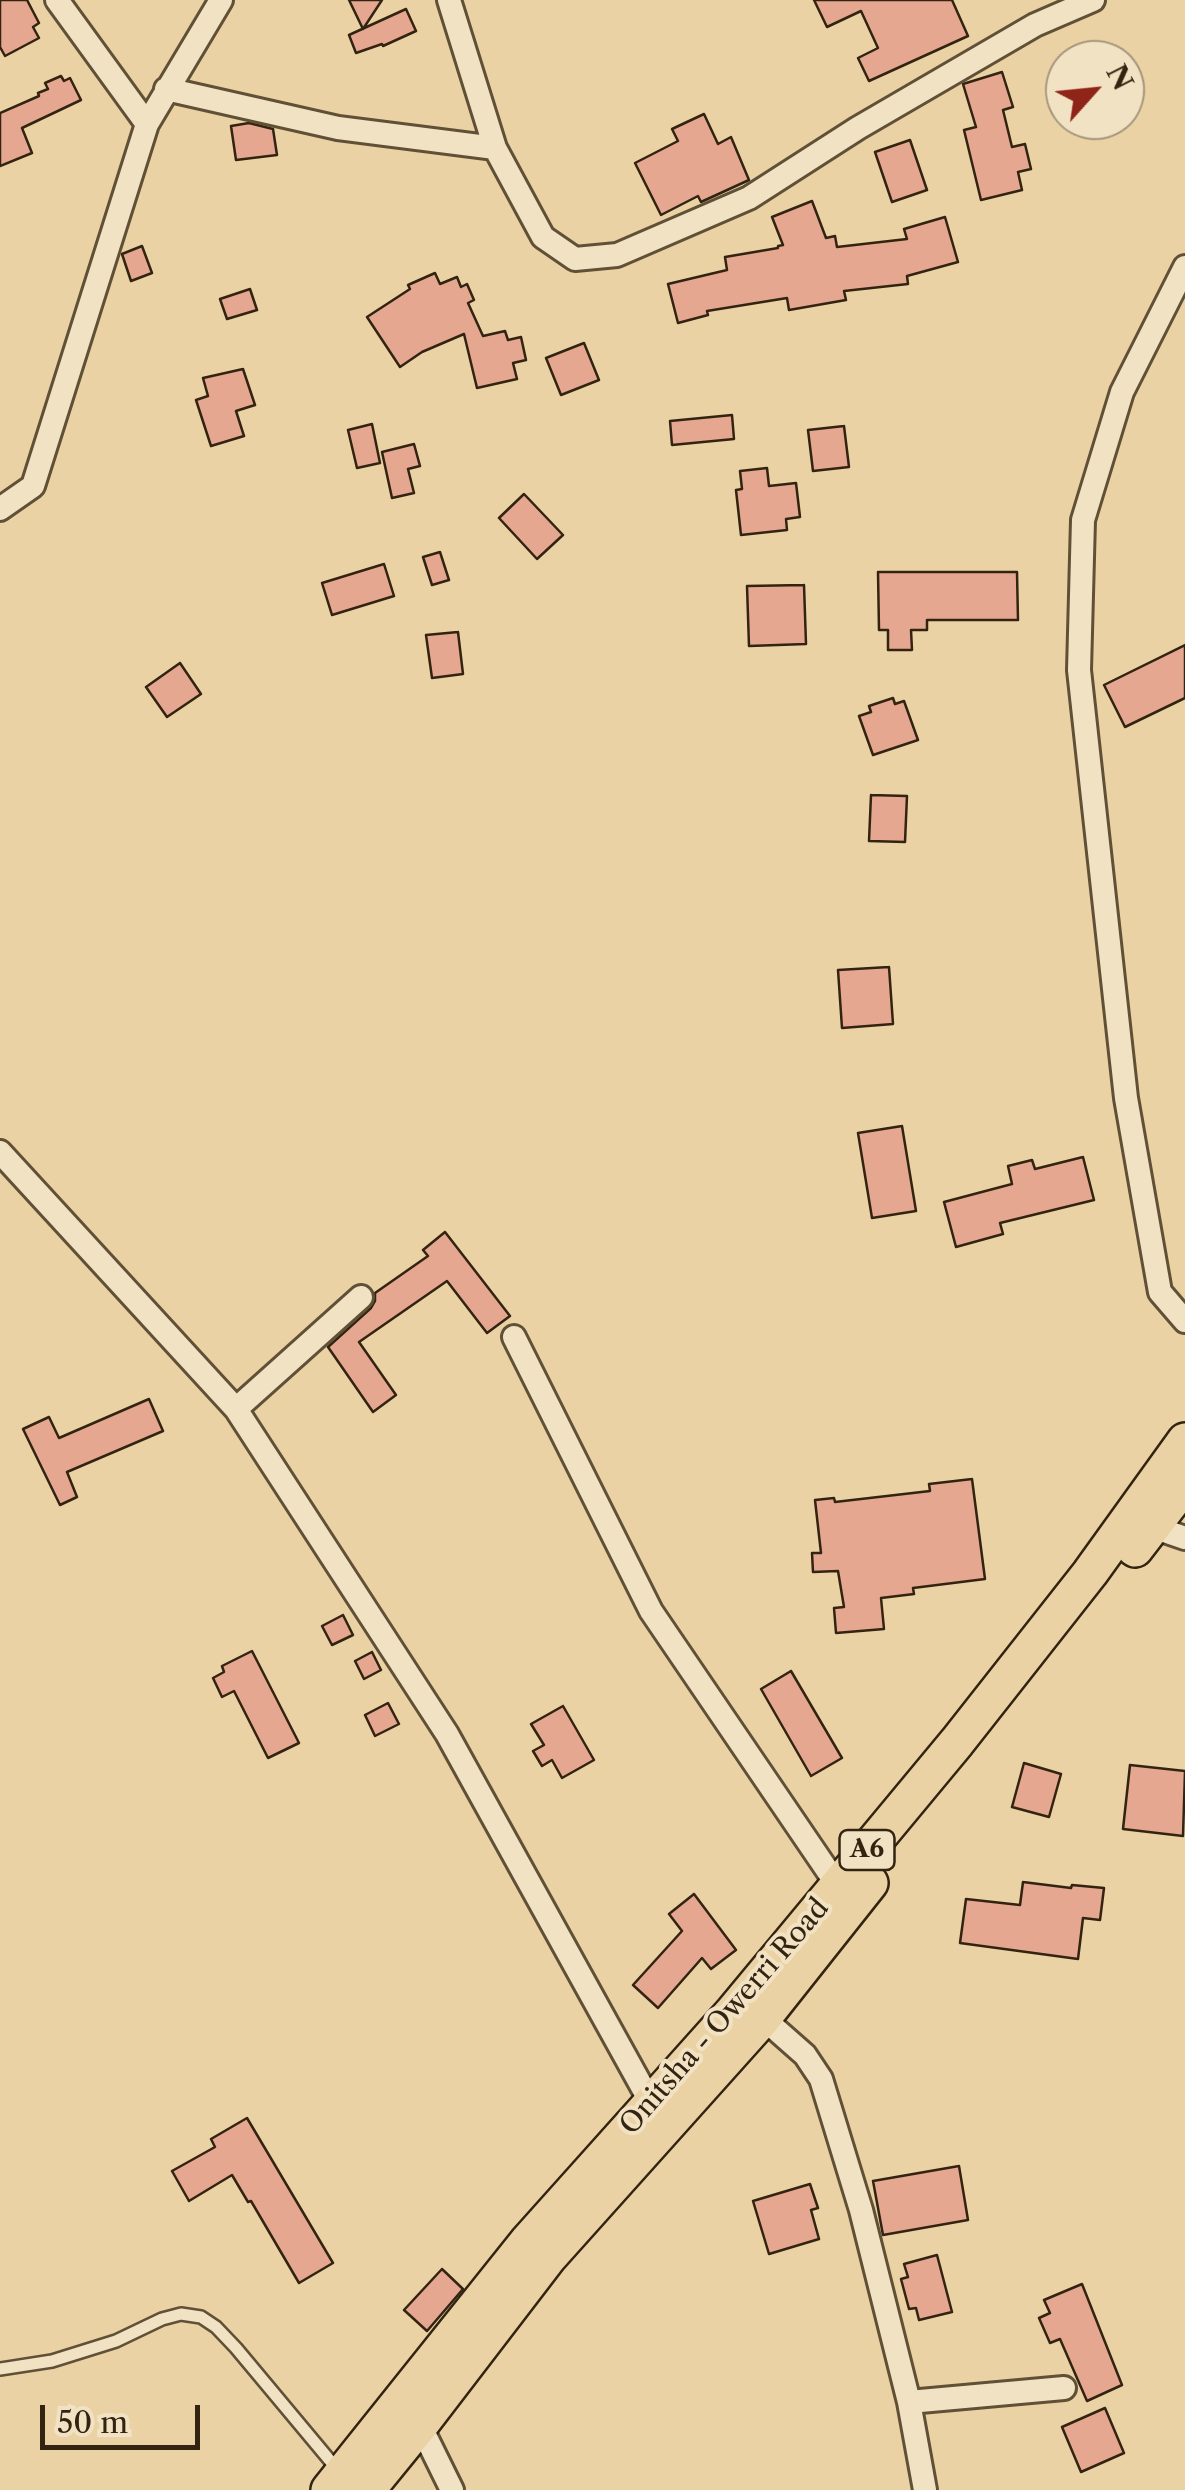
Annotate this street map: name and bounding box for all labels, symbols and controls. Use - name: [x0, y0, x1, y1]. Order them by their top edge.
- north arrow: [1045, 40, 1145, 140]
- text: N: [1099, 59, 1141, 96]
- road number: A6: [840, 1830, 894, 1870]
- street label: Onitsha - Owerri Road: [613, 1892, 837, 2142]
- scale bar: [45, 2385, 205, 2447]
- text: 50 m: [57, 2404, 128, 2441]

